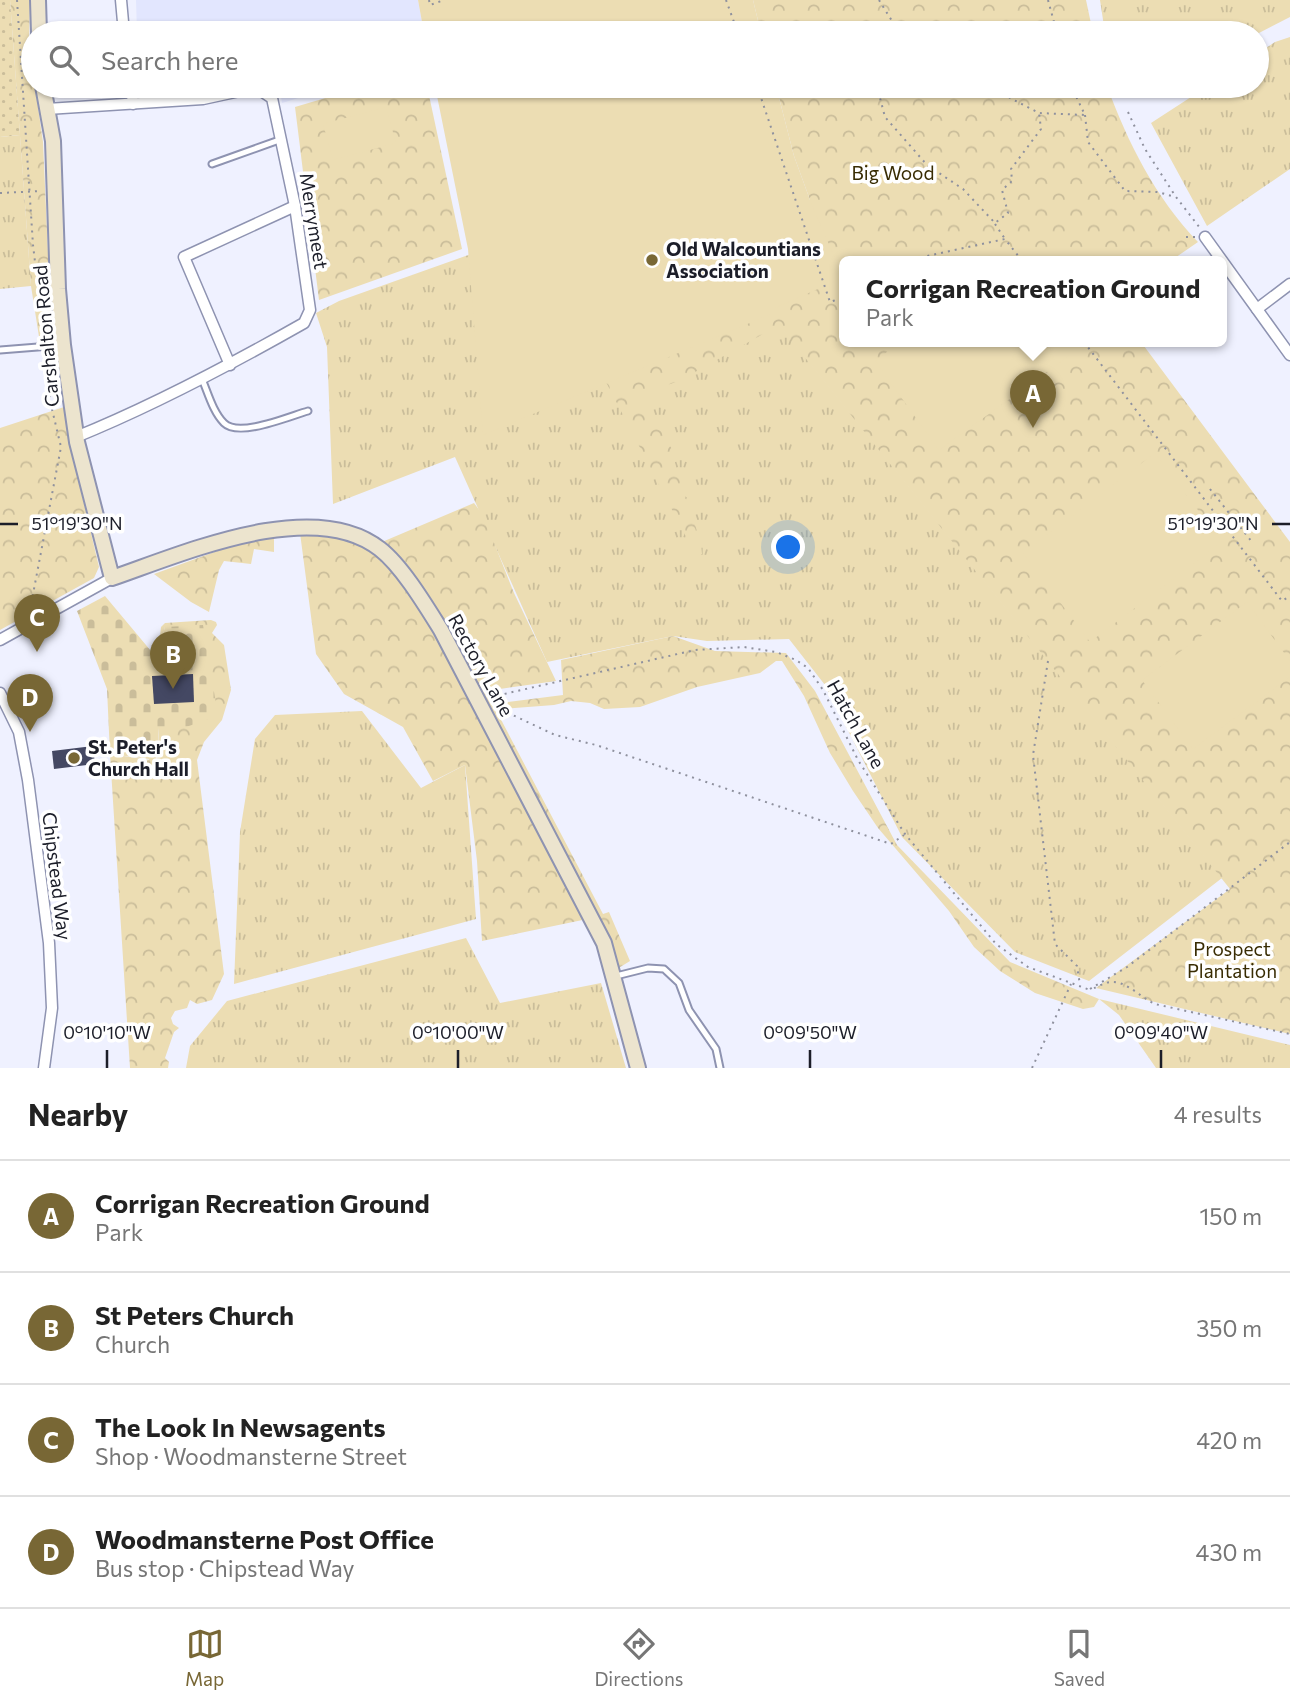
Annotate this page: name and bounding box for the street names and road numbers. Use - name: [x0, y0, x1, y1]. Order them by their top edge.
- street label: Merrymeet: [296, 171, 334, 271]
- street label: Carshalton Road: [28, 264, 63, 408]
- street label: Rectory Lane: [444, 610, 519, 720]
- street label: Hatch Lane: [823, 676, 890, 772]
- street label: Chipstead Way: [38, 811, 77, 941]

